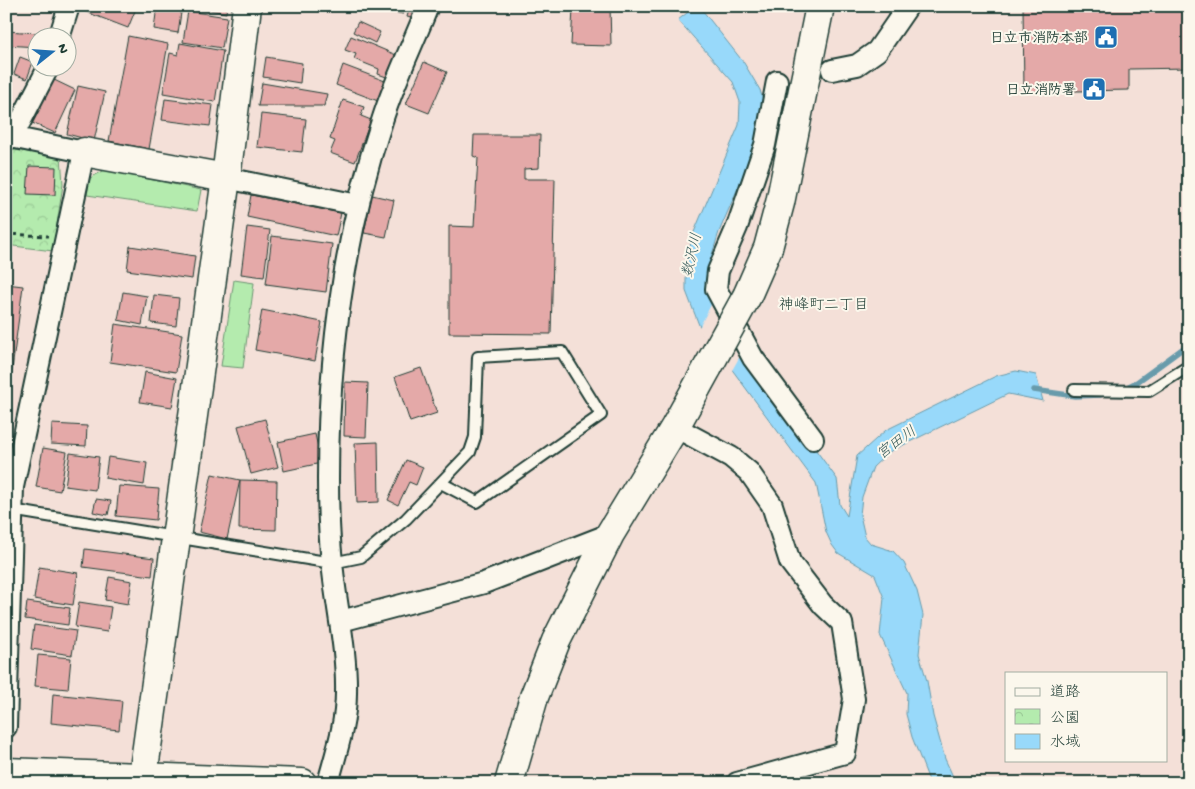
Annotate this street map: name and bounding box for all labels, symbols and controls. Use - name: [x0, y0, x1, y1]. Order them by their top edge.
- public building icon: 日立市消防本部: [1093, 24, 1119, 50]
- north arrow: [28, 28, 78, 78]
- place label: 日立市消防本部: [990, 31, 1088, 48]
- text: N: [53, 42, 72, 56]
- public building icon: 日立消防署: [1081, 76, 1107, 102]
- place label: 日立消防署: [1006, 82, 1076, 100]
- water label: 数沢川: [679, 231, 707, 279]
- district label: 神峰町二丁目: [779, 296, 869, 315]
- water label: 宮田川: [873, 422, 921, 464]
- legend: [1005, 672, 1168, 762]
- text: 道路: [1050, 684, 1080, 702]
- text: 公園: [1050, 710, 1080, 728]
- text: 水域: [1050, 733, 1080, 752]

